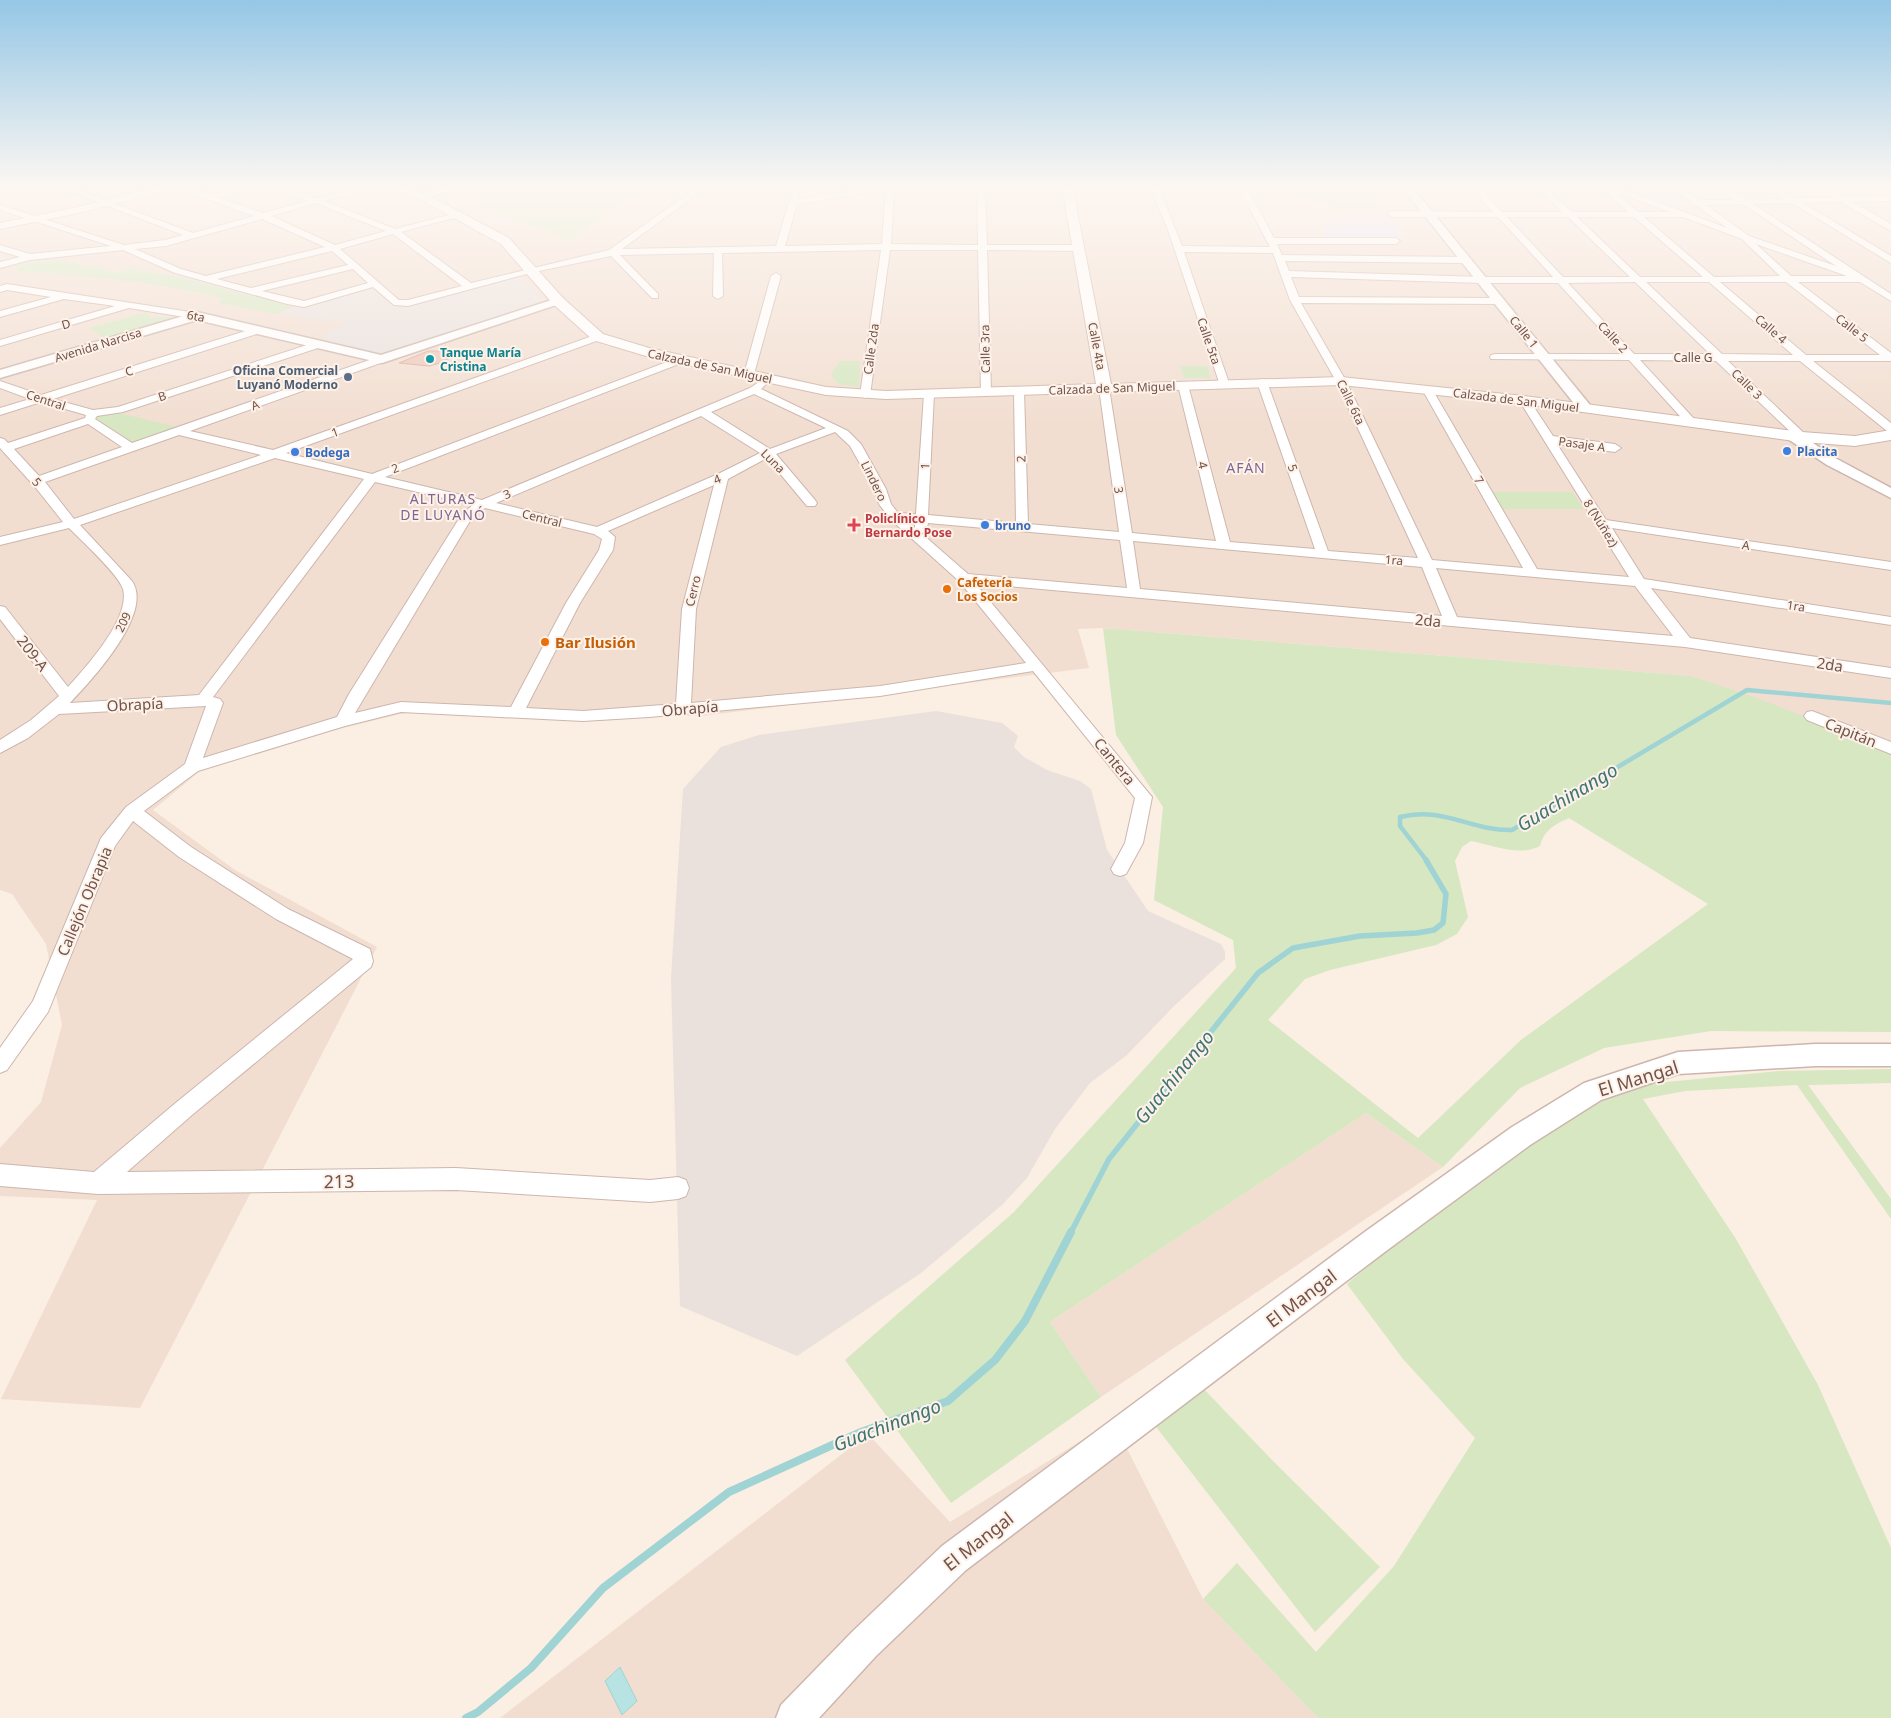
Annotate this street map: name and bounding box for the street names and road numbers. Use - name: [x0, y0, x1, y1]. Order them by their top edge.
- street label: 6ta: [186, 306, 206, 326]
- street label: Calle 4: [1751, 310, 1791, 348]
- street label: Calle 5: [1832, 310, 1872, 346]
- street label: Calle 1: [1506, 312, 1542, 352]
- street label: D: [59, 315, 73, 333]
- street label: Calle 5ta: [1193, 315, 1225, 367]
- street label: Calle 2: [1594, 318, 1632, 357]
- street label: Calle 4ta: [1084, 321, 1110, 371]
- street label: Calle 2da: [859, 322, 883, 376]
- street label: Avenida Narcisa: [52, 324, 144, 366]
- street label: Calle 3ra: [976, 324, 994, 374]
- street label: Calzada de San Miguel: [646, 345, 774, 387]
- street label: Calle G: [1673, 349, 1713, 366]
- street label: C: [123, 362, 136, 380]
- street label: Calle 3: [1728, 365, 1766, 403]
- street label: Calzada de San Miguel: [1048, 377, 1176, 399]
- street label: Calle 6ta: [1333, 377, 1369, 427]
- street label: Calzada de San Miguel: [1452, 384, 1580, 416]
- street label: Central: [24, 386, 68, 414]
- street label: B: [156, 387, 169, 405]
- street label: A: [248, 396, 262, 414]
- street label: 1: [329, 423, 341, 441]
- street label: Pasaje A: [1557, 432, 1607, 456]
- street label: Luna: [757, 445, 789, 477]
- street label: 2: [1012, 455, 1030, 463]
- street label: Lindero: [857, 458, 891, 504]
- street label: 2: [389, 459, 401, 477]
- street label: 4: [1194, 460, 1212, 471]
- street label: 1: [916, 462, 934, 470]
- street label: 5: [1284, 462, 1302, 474]
- street label: 4: [711, 470, 723, 488]
- street label: 7: [1470, 473, 1488, 487]
- street label: 5: [28, 474, 46, 490]
- street label: 3: [501, 485, 514, 503]
- street label: 3: [1110, 485, 1128, 495]
- street label: 8 (Núñez): [1580, 496, 1623, 550]
- street label: Central: [520, 505, 564, 531]
- street label: A: [1741, 536, 1751, 554]
- street label: 1ra: [1384, 551, 1404, 569]
- street label: Cerro: [681, 574, 705, 608]
- street label: 1ra: [1786, 596, 1806, 616]
- street label: 209: [111, 609, 135, 635]
- street label: 2da: [1414, 609, 1442, 631]
- street label: 209-A: [13, 631, 53, 675]
- street label: 2da: [1815, 652, 1845, 676]
- street label: Obrapía: [106, 693, 164, 715]
- street label: Obrapía: [661, 696, 719, 720]
- street label: Capitán: [1822, 713, 1880, 751]
- street label: Cantera: [1090, 733, 1140, 789]
- street label: Callejón Obrapia: [52, 843, 116, 959]
- street label: El Mangal: [1595, 1054, 1681, 1102]
- street label: 213: [323, 1169, 355, 1193]
- street label: El Mangal: [1261, 1264, 1341, 1332]
- street label: El Mangal: [938, 1506, 1018, 1576]

